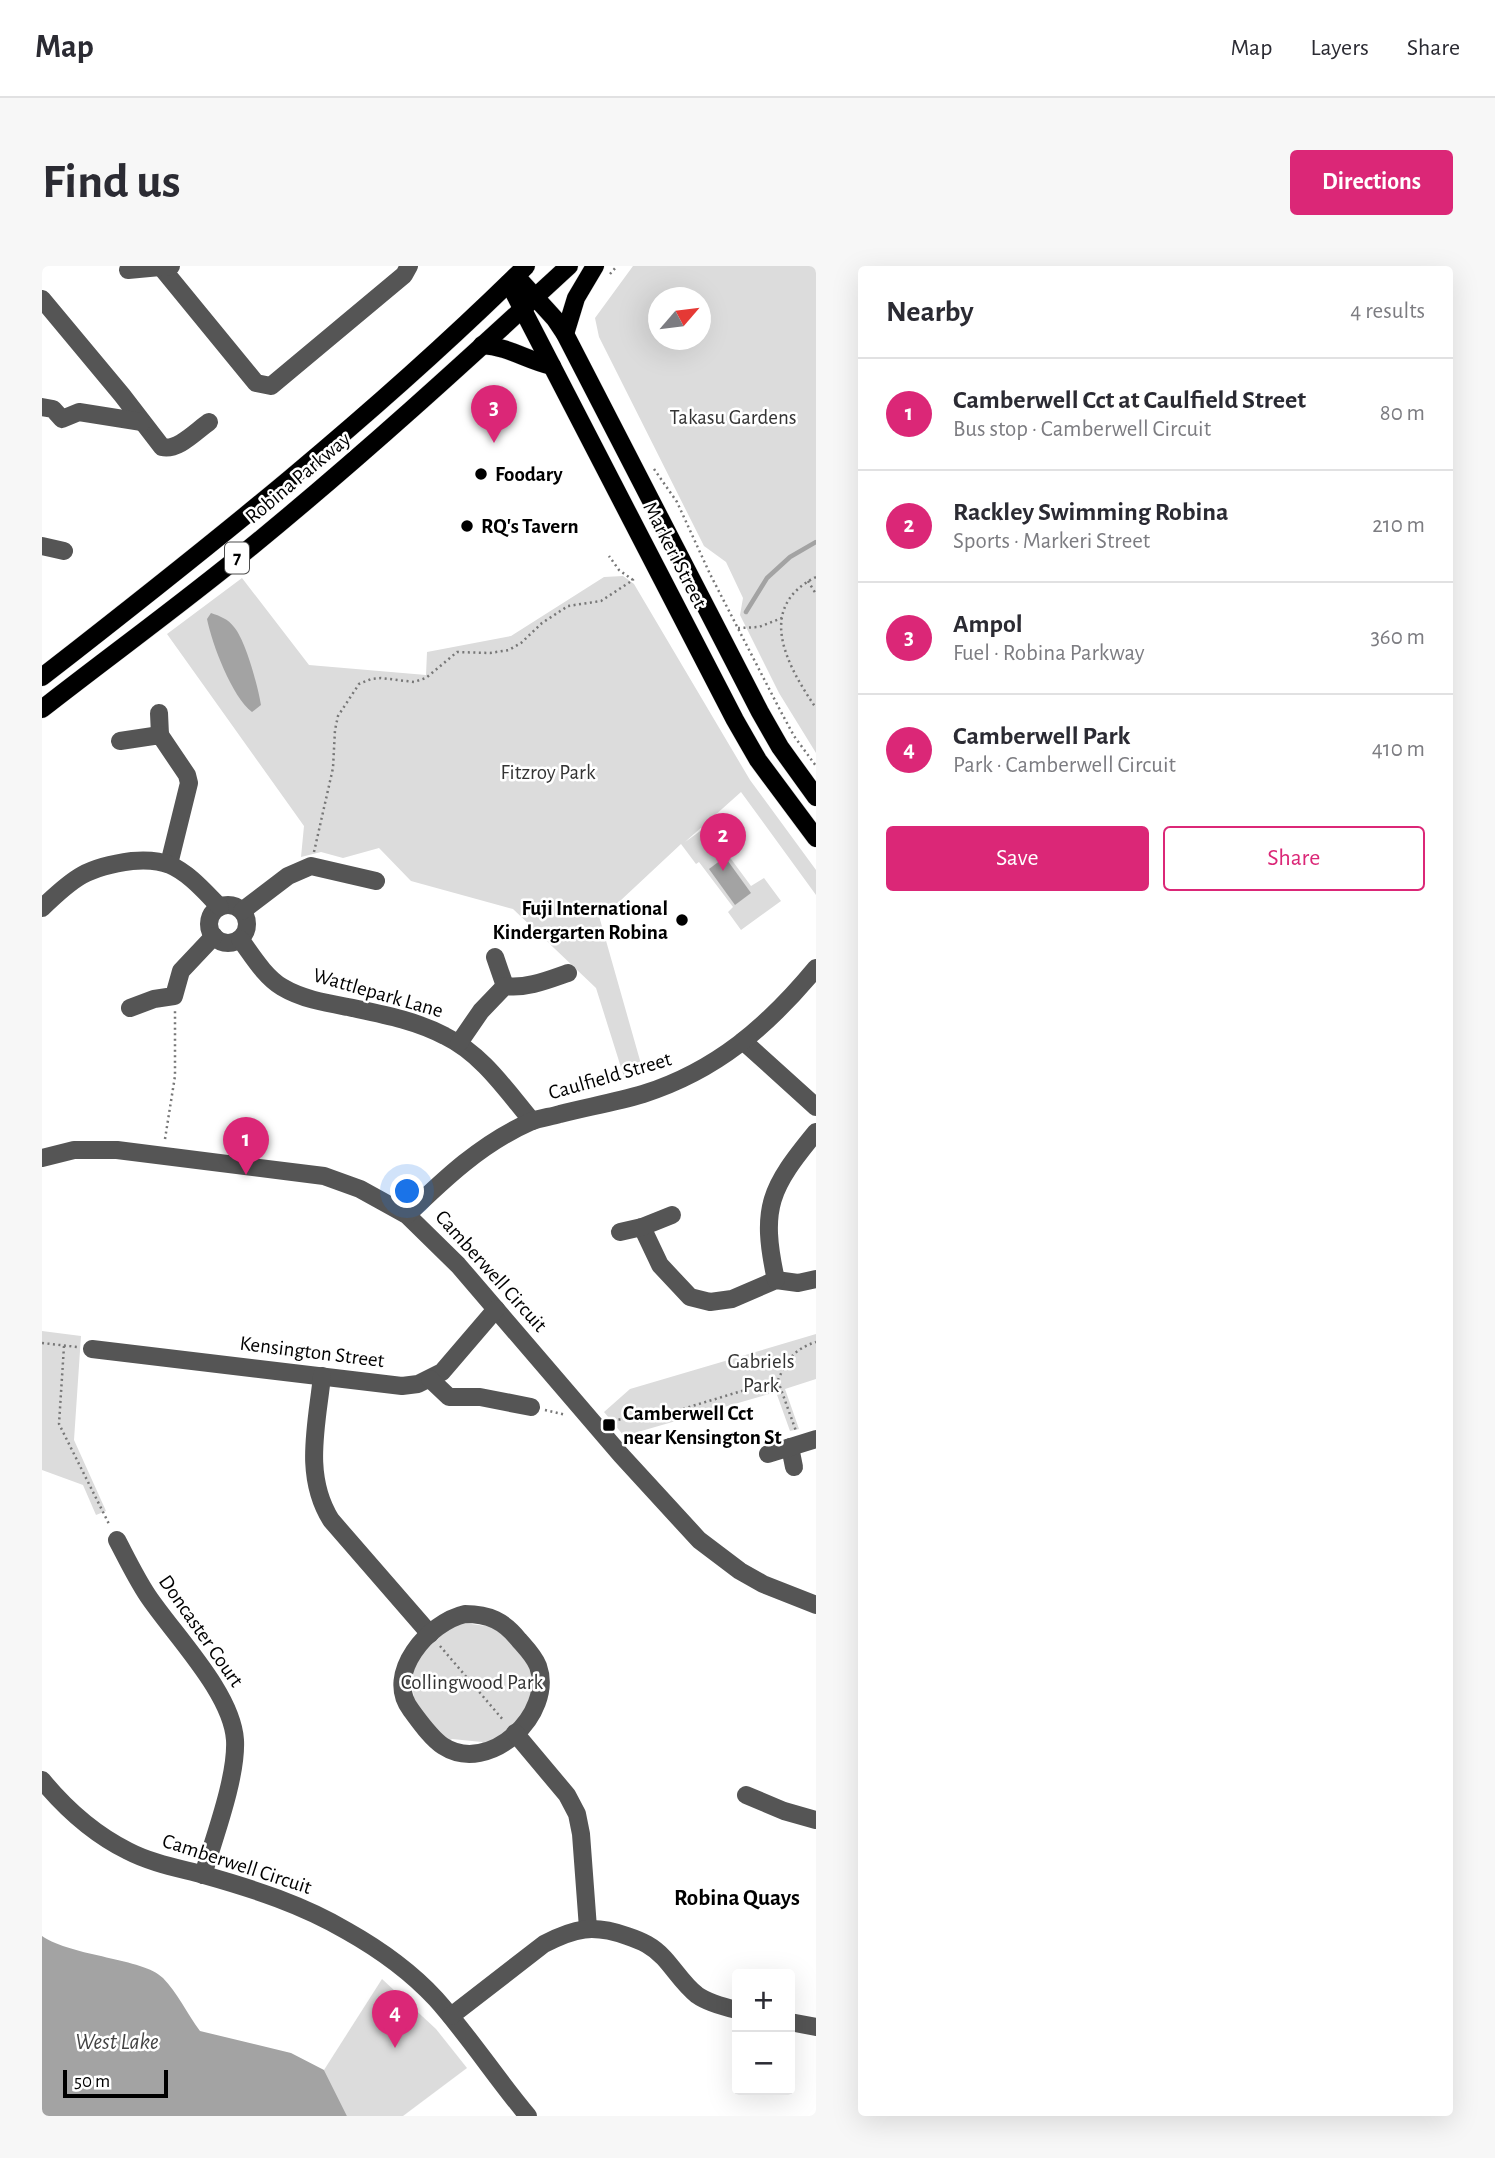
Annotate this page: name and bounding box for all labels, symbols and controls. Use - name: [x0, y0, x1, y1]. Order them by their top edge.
- text: Map: [35, 31, 94, 64]
- text: Map: [1230, 36, 1272, 60]
- text: Layers: [1310, 36, 1369, 60]
- text: Share: [1407, 36, 1460, 60]
- button: Directions: [1290, 150, 1453, 215]
- text: Find us: [42, 158, 181, 207]
- north arrow: [648, 287, 711, 350]
- text: Nearby: [886, 297, 974, 327]
- text: 4 results: [1350, 300, 1425, 323]
- pin: 3: [471, 385, 517, 443]
- text: Camberwell Cct at Caulfield Street: [953, 387, 1306, 413]
- text: 1: [905, 402, 913, 425]
- text: 80 m: [1380, 402, 1425, 425]
- park label: Takasu Gardens: [669, 407, 797, 428]
- text: Bus stop · Camberwell Circuit: [953, 418, 1211, 441]
- street label: Robina Parkway: [242, 428, 354, 528]
- place label: Foodary: [495, 464, 563, 485]
- marker: Foodary: [473, 466, 489, 482]
- street label: Markeri Street: [639, 498, 711, 612]
- text: Rackley Swimming Robina: [953, 499, 1229, 525]
- text: 2: [904, 514, 914, 537]
- text: 210 m: [1372, 514, 1425, 537]
- place label: RQ's Tavern: [481, 516, 579, 538]
- marker: RQ's Tavern: [459, 518, 475, 534]
- text: Sports · Markeri Street: [953, 530, 1150, 553]
- road number: 7: [225, 542, 249, 574]
- text: Ampol: [953, 611, 1023, 637]
- text: 3: [904, 626, 914, 649]
- text: 360 m: [1370, 626, 1425, 649]
- text: Fuel · Robina Parkway: [953, 642, 1145, 665]
- text: Camberwell Park: [953, 723, 1130, 749]
- text: 4: [903, 738, 915, 761]
- text: 410 m: [1372, 738, 1425, 761]
- text: Park · Camberwell Circuit: [953, 754, 1176, 777]
- park label: Fitzroy Park: [500, 762, 596, 783]
- pin: 2: [700, 813, 746, 871]
- button: Save: [886, 826, 1149, 891]
- button: Share: [1163, 826, 1425, 891]
- place label: Fuji International Kindergarten Robina: [492, 898, 668, 943]
- marker: Fuji International Kindergarten Robina: [674, 912, 690, 928]
- street label: Wattlepark Lane: [311, 964, 445, 1022]
- street label: Caulfield Street: [546, 1048, 674, 1104]
- pin: 1: [223, 1117, 269, 1175]
- your location: [390, 1174, 424, 1208]
- street label: Camberwell Circuit: [431, 1206, 551, 1336]
- street label: Kensington Street: [238, 1333, 386, 1371]
- park label: Gabriels Park: [727, 1351, 795, 1396]
- place label: Camberwell Cct near Kensington St: [623, 1403, 782, 1448]
- marker: Camberwell Cct near Kensington St: [601, 1417, 617, 1433]
- street label: Doncaster Court: [155, 1571, 247, 1691]
- park label: Collingwood Park: [401, 1672, 544, 1693]
- street label: Camberwell Circuit: [160, 1830, 314, 1898]
- district label: Robina Quays: [674, 1887, 800, 1910]
- map controls: [732, 1969, 795, 2095]
- button: +: [732, 1969, 795, 2032]
- pin: 4: [372, 1990, 418, 2048]
- water label: West Lake: [75, 2031, 159, 2054]
- button: −: [732, 2032, 795, 2095]
- scale bar: [63, 2067, 168, 2099]
- text: 50 m: [74, 2072, 110, 2091]

